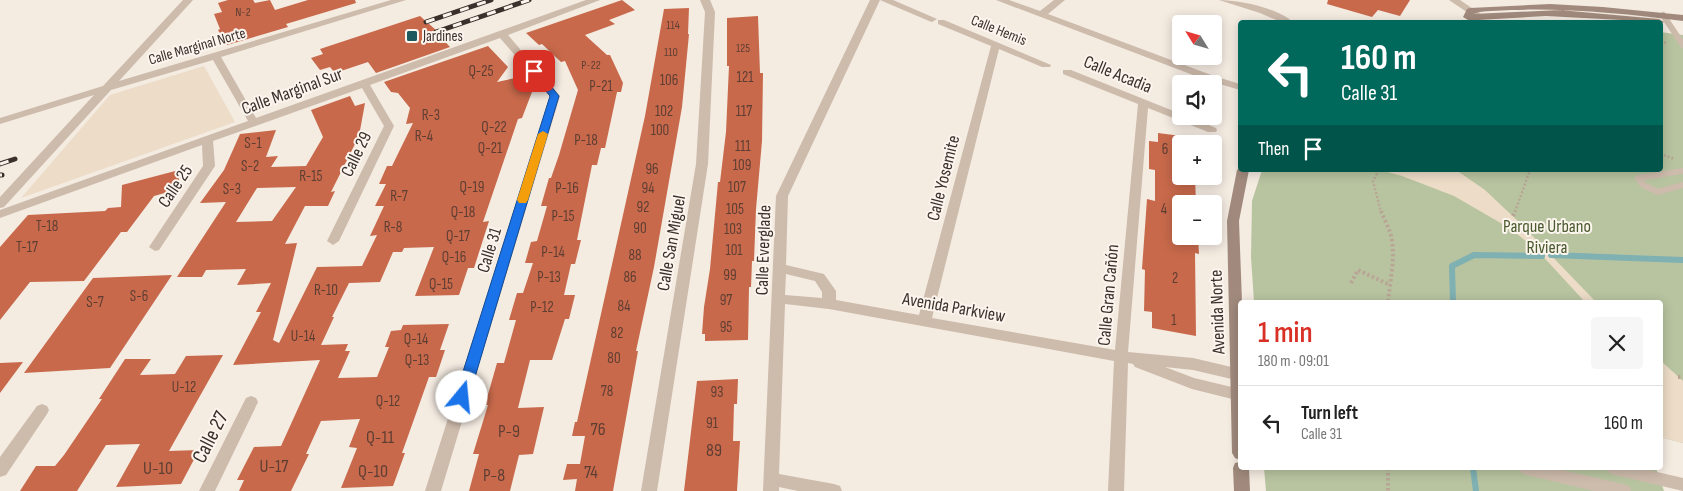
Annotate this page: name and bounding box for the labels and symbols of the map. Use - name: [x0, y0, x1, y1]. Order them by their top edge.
- house number: N-2: [235, 5, 251, 20]
- street label: Calle Hemis: [968, 11, 1029, 50]
- north arrow: [1172, 15, 1222, 65]
- house number: 114: [666, 18, 680, 33]
- street label: Calle Marginal Norte: [146, 24, 248, 69]
- place label: Jardines: [422, 27, 463, 46]
- marker: Jardines: [405, 29, 419, 43]
- house number: 125: [736, 41, 750, 56]
- house number: 110: [664, 45, 678, 60]
- pin: [513, 50, 555, 92]
- street label: Calle Acadia: [1081, 51, 1155, 98]
- house number: P-22: [581, 58, 601, 73]
- house number: Q-25: [468, 62, 494, 81]
- street label: Calle Marginal Sur: [239, 63, 346, 120]
- house number: 121: [737, 68, 754, 87]
- house number: 106: [660, 71, 678, 90]
- house number: P-21: [589, 77, 613, 96]
- house number: 102: [655, 102, 673, 121]
- house number: 117: [736, 102, 752, 121]
- house number: R-3: [422, 106, 440, 125]
- house number: Q-22: [481, 118, 507, 137]
- house number: 100: [651, 121, 669, 140]
- house number: R-4: [415, 127, 433, 146]
- street label: Calle 29: [337, 128, 376, 180]
- house number: P-18: [574, 131, 598, 150]
- street label: Calle Yosemite: [923, 133, 964, 223]
- house number: S-1: [244, 134, 262, 153]
- house number: 111: [735, 137, 752, 156]
- house number: Q-21: [478, 139, 503, 158]
- house number: 6: [1162, 140, 1168, 159]
- house number: 109: [733, 156, 751, 175]
- house number: S-2: [241, 157, 259, 176]
- house number: 96: [645, 160, 659, 179]
- street label: Calle 25: [154, 161, 197, 212]
- house number: R-15: [299, 167, 323, 186]
- house number: Q-19: [460, 178, 484, 197]
- house number: 107: [728, 178, 746, 197]
- house number: P-16: [555, 179, 579, 198]
- house number: 94: [642, 179, 654, 198]
- house number: S-3: [223, 180, 241, 199]
- house number: R-7: [390, 187, 408, 206]
- street label: Calle San Miguel: [653, 194, 690, 293]
- house number: 92: [637, 198, 649, 217]
- house number: 105: [726, 200, 744, 219]
- house number: 4: [1161, 200, 1167, 219]
- house number: Q-18: [451, 203, 475, 222]
- street label: Calle Everglade: [751, 204, 776, 296]
- house number: P-15: [551, 207, 575, 226]
- park label: Parque Urbano Riviera: [1503, 216, 1591, 258]
- house number: T-18: [36, 217, 58, 236]
- house number: R-8: [384, 218, 402, 237]
- house number: 90: [633, 219, 647, 238]
- house number: 103: [724, 220, 742, 239]
- street label: Calle 31: [473, 224, 506, 275]
- house number: Q-17: [446, 227, 470, 246]
- house number: T-17: [16, 238, 38, 257]
- house number: 101: [725, 241, 743, 260]
- house number: P-14: [541, 243, 565, 262]
- street label: Calle Gran Cañón: [1094, 243, 1123, 347]
- house number: 88: [628, 246, 642, 265]
- house number: Q-16: [442, 248, 466, 267]
- house number: 99: [723, 266, 737, 285]
- house number: P-13: [537, 268, 561, 287]
- house number: 86: [623, 268, 637, 287]
- house number: 2: [1172, 269, 1178, 288]
- street label: Avenida Norte: [1206, 269, 1230, 356]
- house number: Q-15: [429, 275, 453, 294]
- house number: R-10: [314, 281, 338, 300]
- house number: S-6: [130, 287, 148, 306]
- street label: Avenida Parkview: [900, 288, 1007, 327]
- house number: 97: [720, 291, 732, 310]
- house number: S-7: [86, 293, 104, 312]
- house number: 84: [617, 297, 631, 316]
- house number: P-12: [530, 298, 554, 317]
- house number: 1: [1171, 311, 1177, 330]
- house number: 95: [720, 318, 732, 337]
- house number: 82: [611, 324, 623, 343]
- house number: U-14: [291, 327, 315, 346]
- house number: Q-14: [404, 330, 428, 349]
- house number: 80: [607, 349, 621, 368]
- house number: Q-13: [405, 351, 429, 370]
- position arrow: [435, 370, 487, 422]
- house number: U-12: [172, 378, 196, 397]
- house number: 78: [601, 382, 613, 401]
- house number: 93: [711, 383, 723, 402]
- house number: Q-12: [376, 392, 400, 411]
- street label: Calle 27: [187, 407, 234, 467]
- house number: 91: [706, 414, 719, 433]
- house number: 76: [590, 419, 606, 440]
- house number: P-9: [498, 421, 520, 442]
- house number: Q-11: [366, 427, 395, 448]
- house number: 89: [706, 440, 722, 461]
- house number: U-17: [260, 456, 289, 477]
- house number: U-10: [143, 458, 173, 479]
- house number: Q-10: [358, 461, 388, 482]
- house number: 74: [584, 462, 598, 483]
- house number: P-8: [483, 465, 505, 486]

